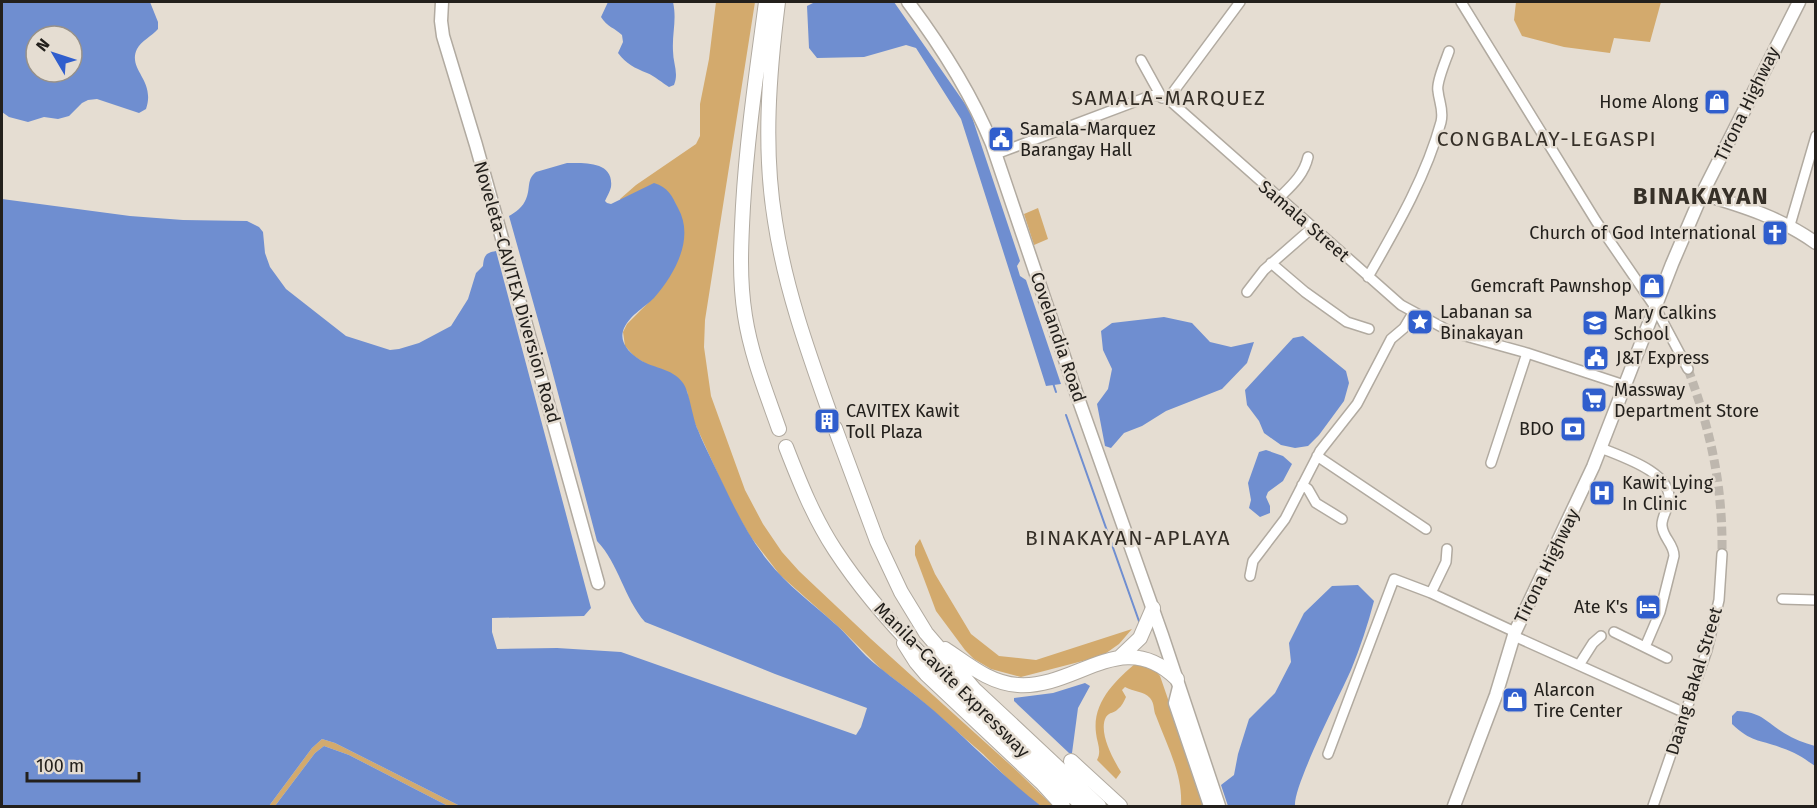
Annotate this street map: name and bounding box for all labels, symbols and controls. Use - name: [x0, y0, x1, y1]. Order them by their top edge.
- north arrow: [24, 24, 84, 84]
- text: N: [32, 35, 53, 55]
- street label: Tirona Highway: [1710, 43, 1784, 165]
- district label: SAMALA-MARQUEZ: [1072, 85, 1266, 111]
- shop icon: Home Along: [1702, 87, 1732, 117]
- place label: Home Along: [1599, 91, 1699, 113]
- place label: Samala-Marquez Barangay Hall: [1020, 118, 1156, 161]
- public building icon: Samala-Marquez Barangay Hall: [986, 124, 1016, 154]
- district label: CONGBALAY-LEGASPI: [1437, 126, 1657, 152]
- street label: Noveleta-CAVITEX Diversion Road: [469, 159, 565, 425]
- street label: Samala Street: [1254, 176, 1354, 267]
- district label: BINAKAYAN: [1633, 182, 1769, 210]
- church icon: Church of God International: [1760, 218, 1790, 248]
- place label: Church of God International: [1529, 222, 1756, 244]
- street label: Covelandia Road: [1025, 269, 1091, 405]
- shop icon: Gemcraft Pawnshop: [1637, 271, 1667, 301]
- place label: Gemcraft Pawnshop: [1471, 275, 1632, 297]
- place label: Labanan sa Binakayan: [1440, 301, 1533, 344]
- place label: Mary Calkins School: [1614, 302, 1716, 345]
- place icon: Labanan sa Binakayan: [1405, 307, 1435, 337]
- school or university icon: Mary Calkins School: [1580, 308, 1610, 338]
- public building icon: J&T Express: [1581, 343, 1611, 373]
- place label: J&T Express: [1616, 347, 1709, 369]
- place label: Massway Department Store: [1614, 379, 1759, 422]
- supermarket icon: Massway Department Store: [1579, 385, 1609, 415]
- place label: CAVITEX Kawit Toll Plaza: [846, 400, 960, 443]
- building icon: CAVITEX Kawit Toll Plaza: [812, 406, 842, 436]
- bank icon: BDO: [1558, 414, 1588, 444]
- place label: BDO: [1519, 418, 1554, 440]
- place label: Kawit Lying In Clinic: [1622, 472, 1714, 515]
- hospital icon: Kawit Lying In Clinic: [1587, 478, 1617, 508]
- street label: Tirona Highway: [1510, 505, 1584, 627]
- district label: BINAKAYAN-APLAYA: [1025, 525, 1231, 551]
- hotel icon: Ate K's: [1633, 592, 1663, 622]
- place label: Ate K's: [1574, 596, 1628, 618]
- street label: Manila–Cavite Expressway: [870, 598, 1034, 762]
- street label: Daang Bakal Street: [1661, 604, 1727, 758]
- place label: Alarcon Tire Center: [1534, 679, 1622, 722]
- shop icon: Alarcon Tire Center: [1500, 685, 1530, 715]
- scale bar: [27, 745, 140, 783]
- text: 100 m: [36, 755, 84, 777]

